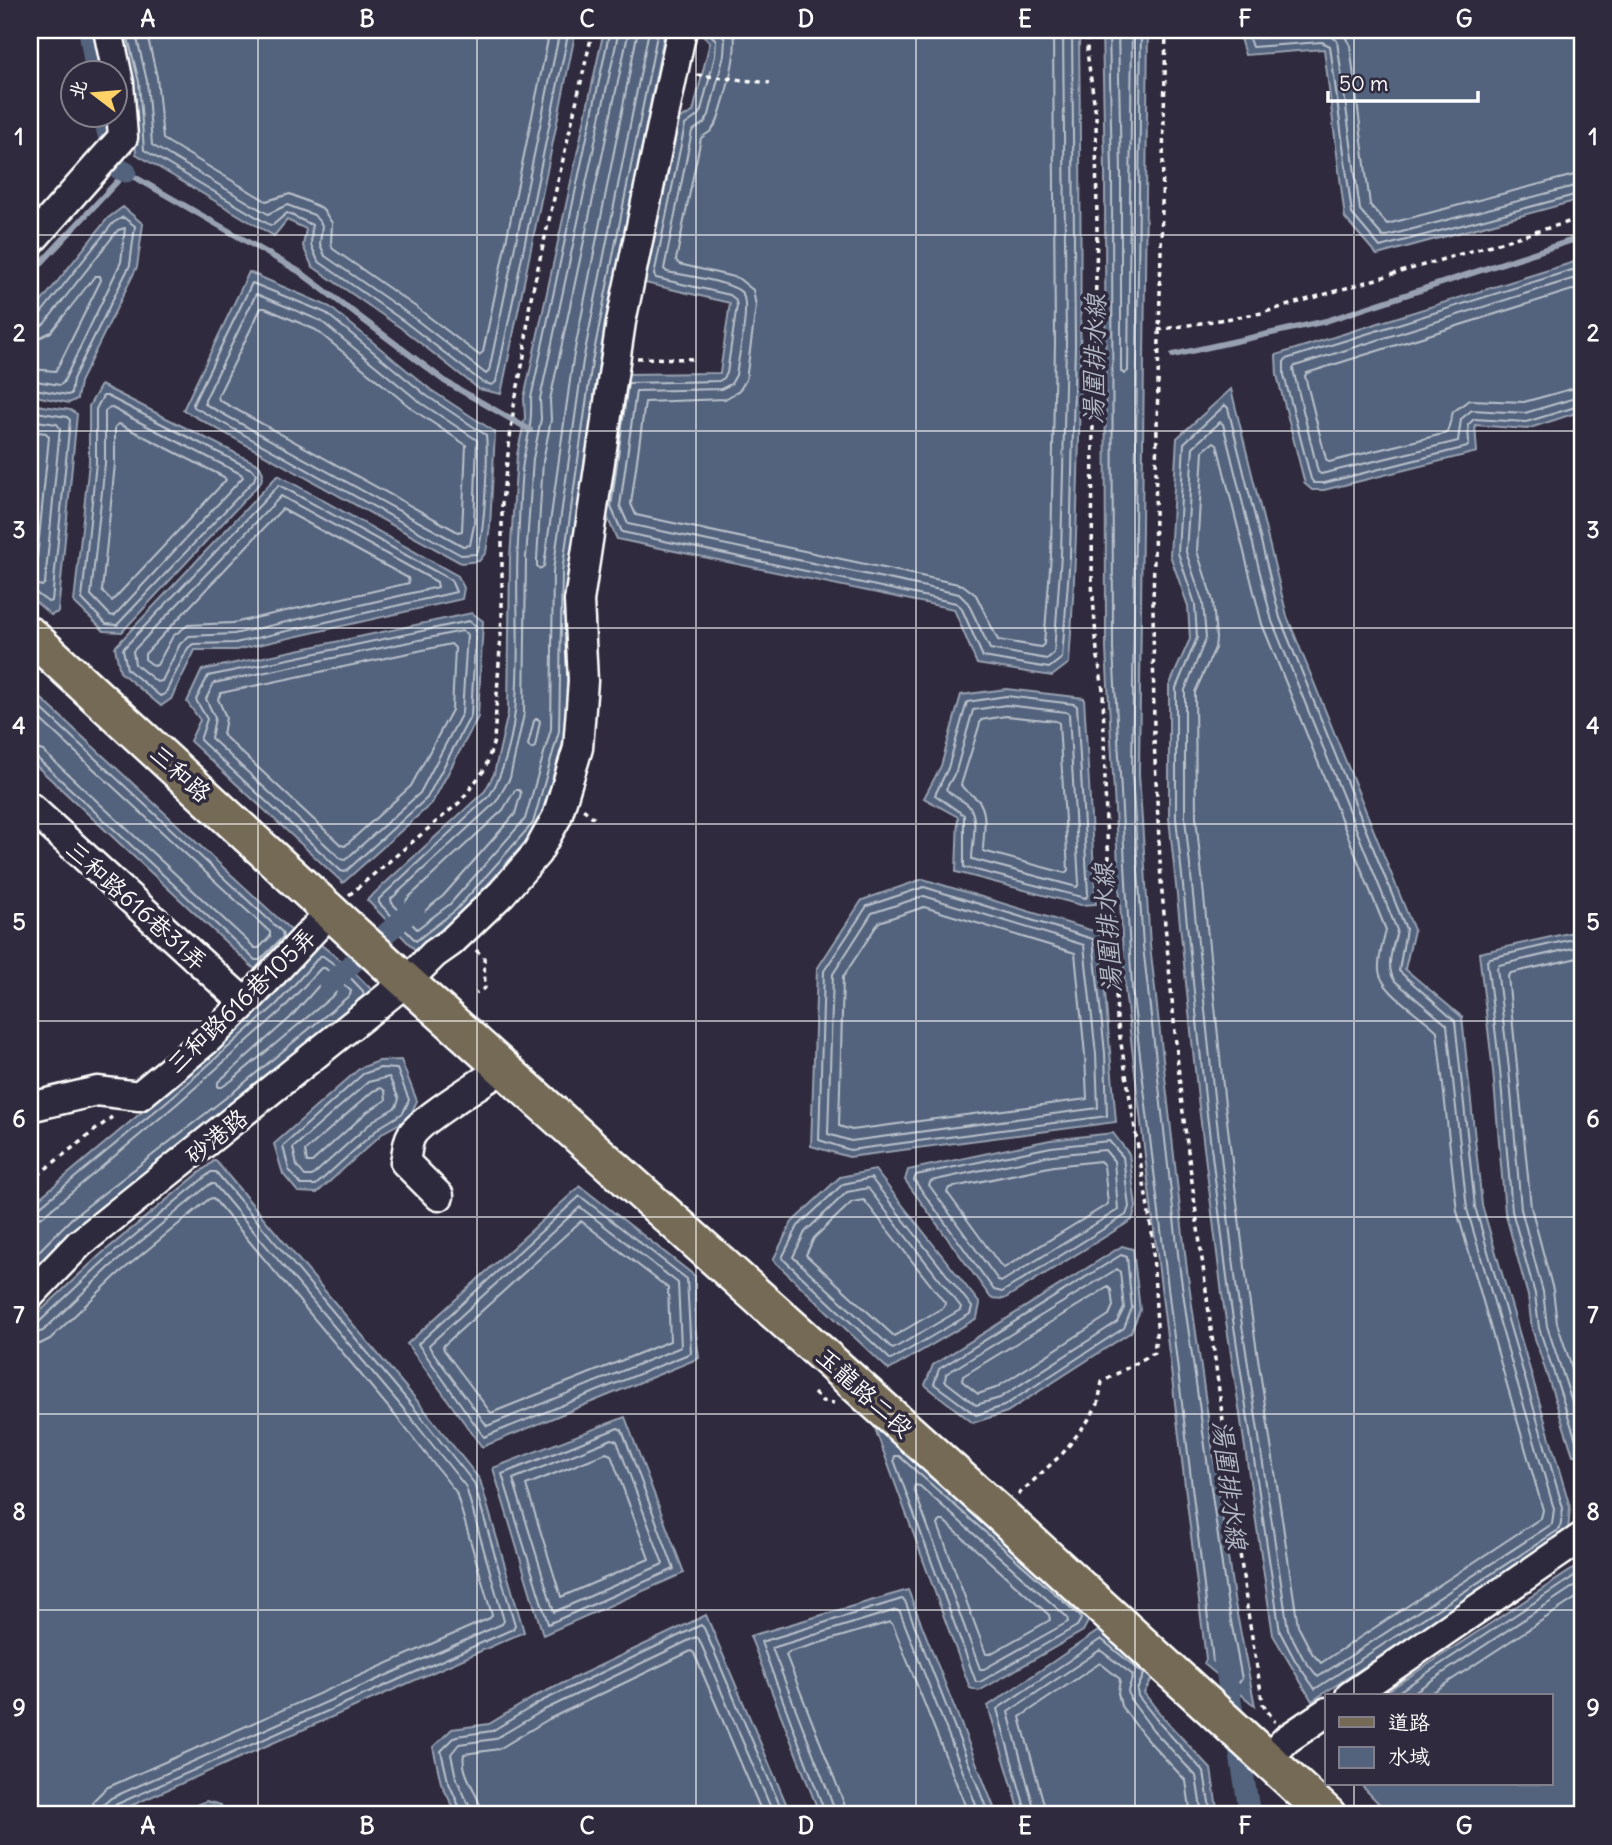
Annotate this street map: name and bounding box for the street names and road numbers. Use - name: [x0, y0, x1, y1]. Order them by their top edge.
- street label: 三和路: [144, 738, 218, 808]
- street label: 三和路616巷31弄: [60, 834, 214, 976]
- street label: 三和路616巷105弄: [160, 921, 322, 1079]
- street label: 砂港路: [179, 1102, 253, 1170]
- street label: 玉龍路二段: [810, 1341, 920, 1443]

